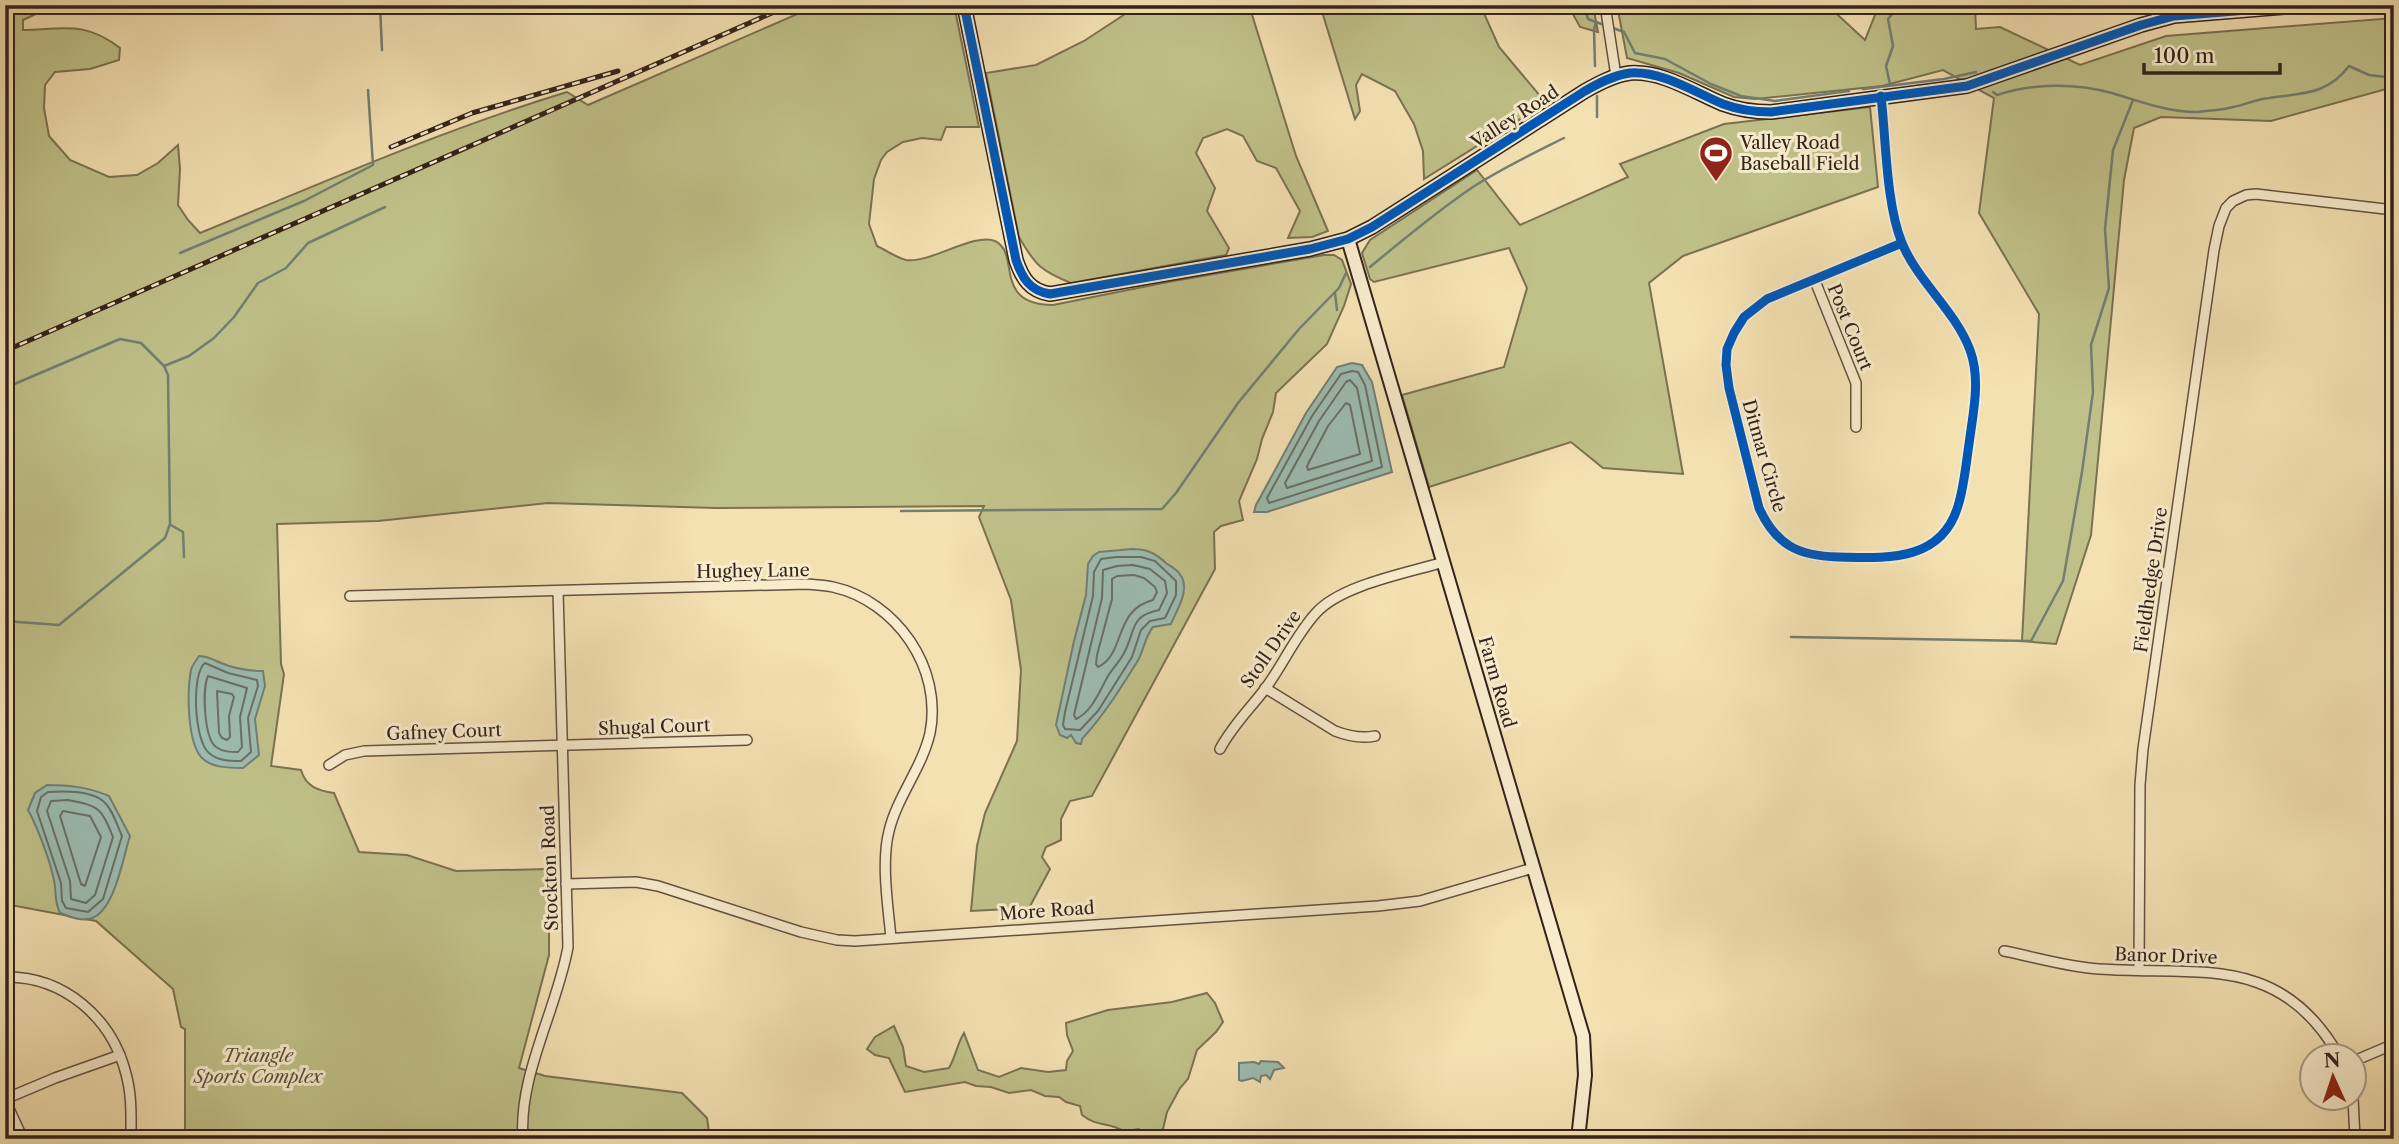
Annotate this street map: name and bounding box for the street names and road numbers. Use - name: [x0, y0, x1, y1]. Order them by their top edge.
- street label: Valley Road: [1466, 81, 1563, 154]
- street label: Post Court: [1823, 281, 1878, 374]
- street label: Ditmar Circle: [1737, 397, 1791, 515]
- street label: Fieldhedge Drive: [2130, 506, 2172, 654]
- street label: Hughey Lane: [696, 559, 810, 583]
- street label: Stoll Drive: [1236, 606, 1306, 692]
- street label: Farm Road: [1473, 634, 1521, 730]
- street label: Shugal Court: [598, 714, 711, 740]
- street label: Gafney Court: [386, 719, 503, 745]
- street label: Stockton Road: [537, 805, 563, 931]
- street label: More Road: [999, 897, 1095, 925]
- street label: Banor Drive: [2114, 943, 2218, 969]

